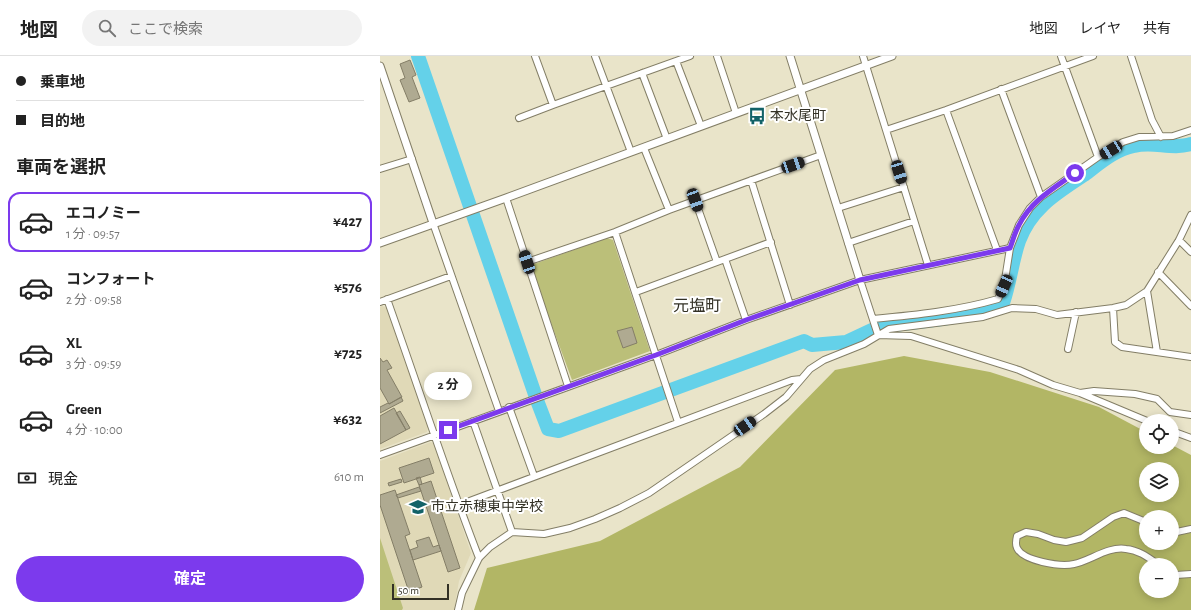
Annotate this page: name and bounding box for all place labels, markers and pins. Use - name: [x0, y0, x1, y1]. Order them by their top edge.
- bus stop icon: 本水尾町: [747, 106, 767, 126]
- place label: 本水尾町: [770, 108, 826, 123]
- school or university icon: 市立赤穂東中学校: [408, 497, 428, 517]
- place label: 市立赤穂東中学校: [431, 499, 543, 514]

